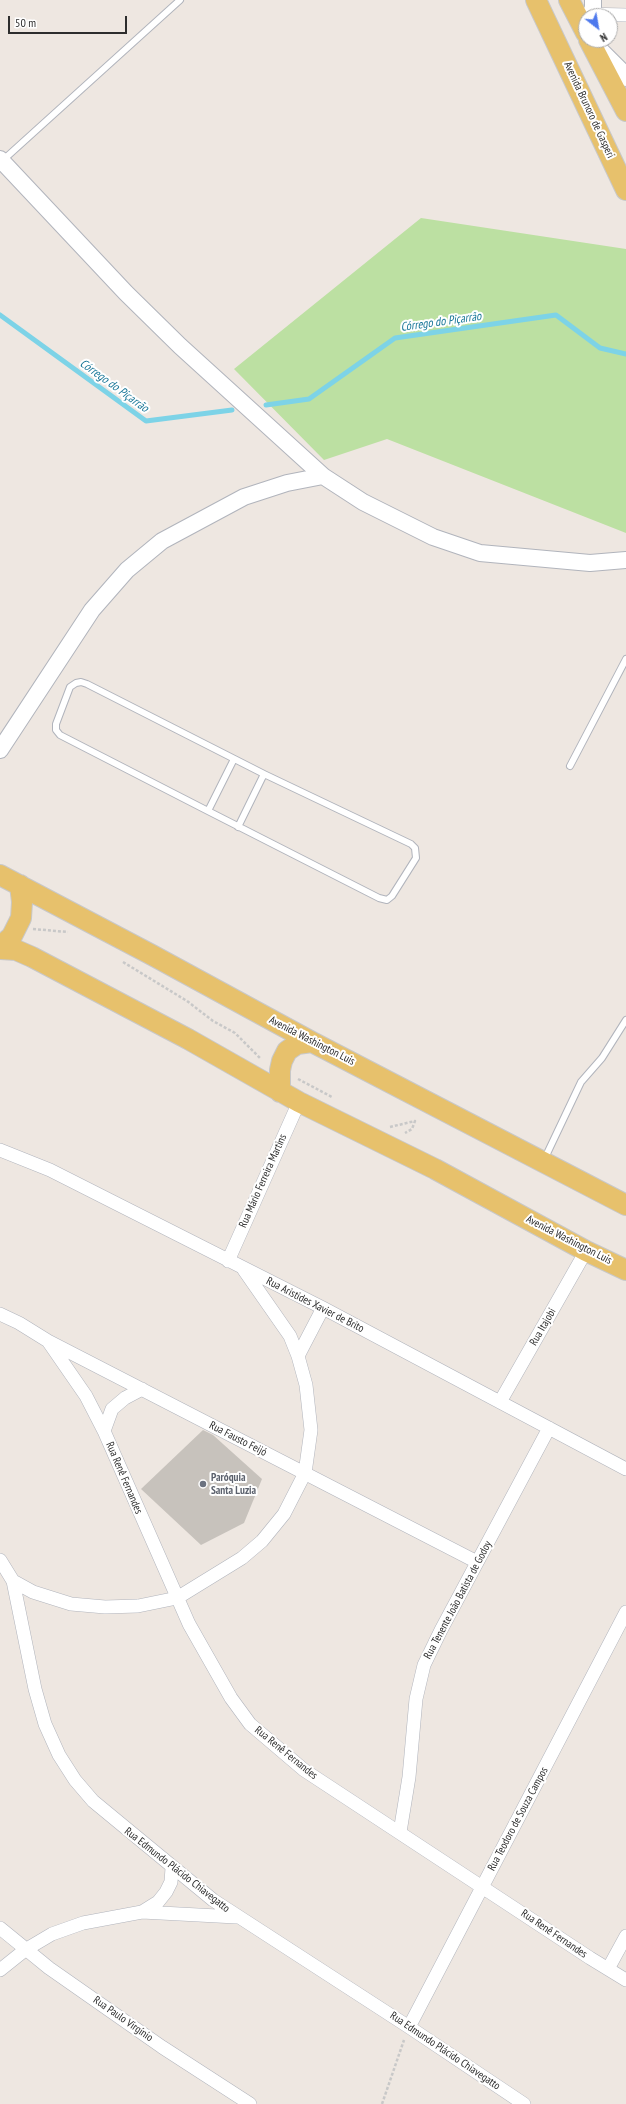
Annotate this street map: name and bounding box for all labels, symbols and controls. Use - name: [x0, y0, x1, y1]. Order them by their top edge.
- scale bar: [10, 8, 129, 34]
- north arrow: [578, 8, 618, 48]
- text: 50 m: [15, 15, 36, 30]
- text: N: [598, 30, 610, 45]
- street label: Avenida Brunoro de Gasperi: [561, 60, 617, 160]
- water label: Córrego do Piçarrão: [400, 309, 482, 335]
- water label: Córrego do Piçarrão: [77, 356, 151, 416]
- street label: Avenida Washington Luis: [267, 1014, 357, 1068]
- street label: Rua Mário Ferreira Martins: [236, 1132, 290, 1230]
- street label: Avenida Washington Luis: [524, 1213, 614, 1267]
- street label: Rua Aristides Xavier de Brito: [264, 1275, 366, 1335]
- street label: Rua Itajobi: [527, 1306, 559, 1348]
- street label: Rua Fausto Feijó: [207, 1419, 269, 1459]
- street label: Rua Renê Fernandes: [103, 1440, 145, 1516]
- place label: Paróquia Santa Luzia: [211, 1471, 256, 1497]
- marker: Paróquia Santa Luzia: [198, 1479, 208, 1489]
- street label: Rua Tenente João Batista de Godoy: [421, 1539, 495, 1661]
- street label: Rua Renê Fernandes: [252, 1724, 320, 1782]
- street label: Rua Teodoro de Souza Campos: [485, 1765, 551, 1873]
- street label: Rua Edmundo Plácido Chiavegatto: [122, 1825, 232, 1915]
- street label: Rua Renê Fernandes: [518, 1907, 590, 1961]
- street label: Rua Paulo Virgínio: [91, 1994, 155, 2044]
- street label: Rua Edmundo Plácido Chiavegatto: [387, 2009, 503, 2093]

